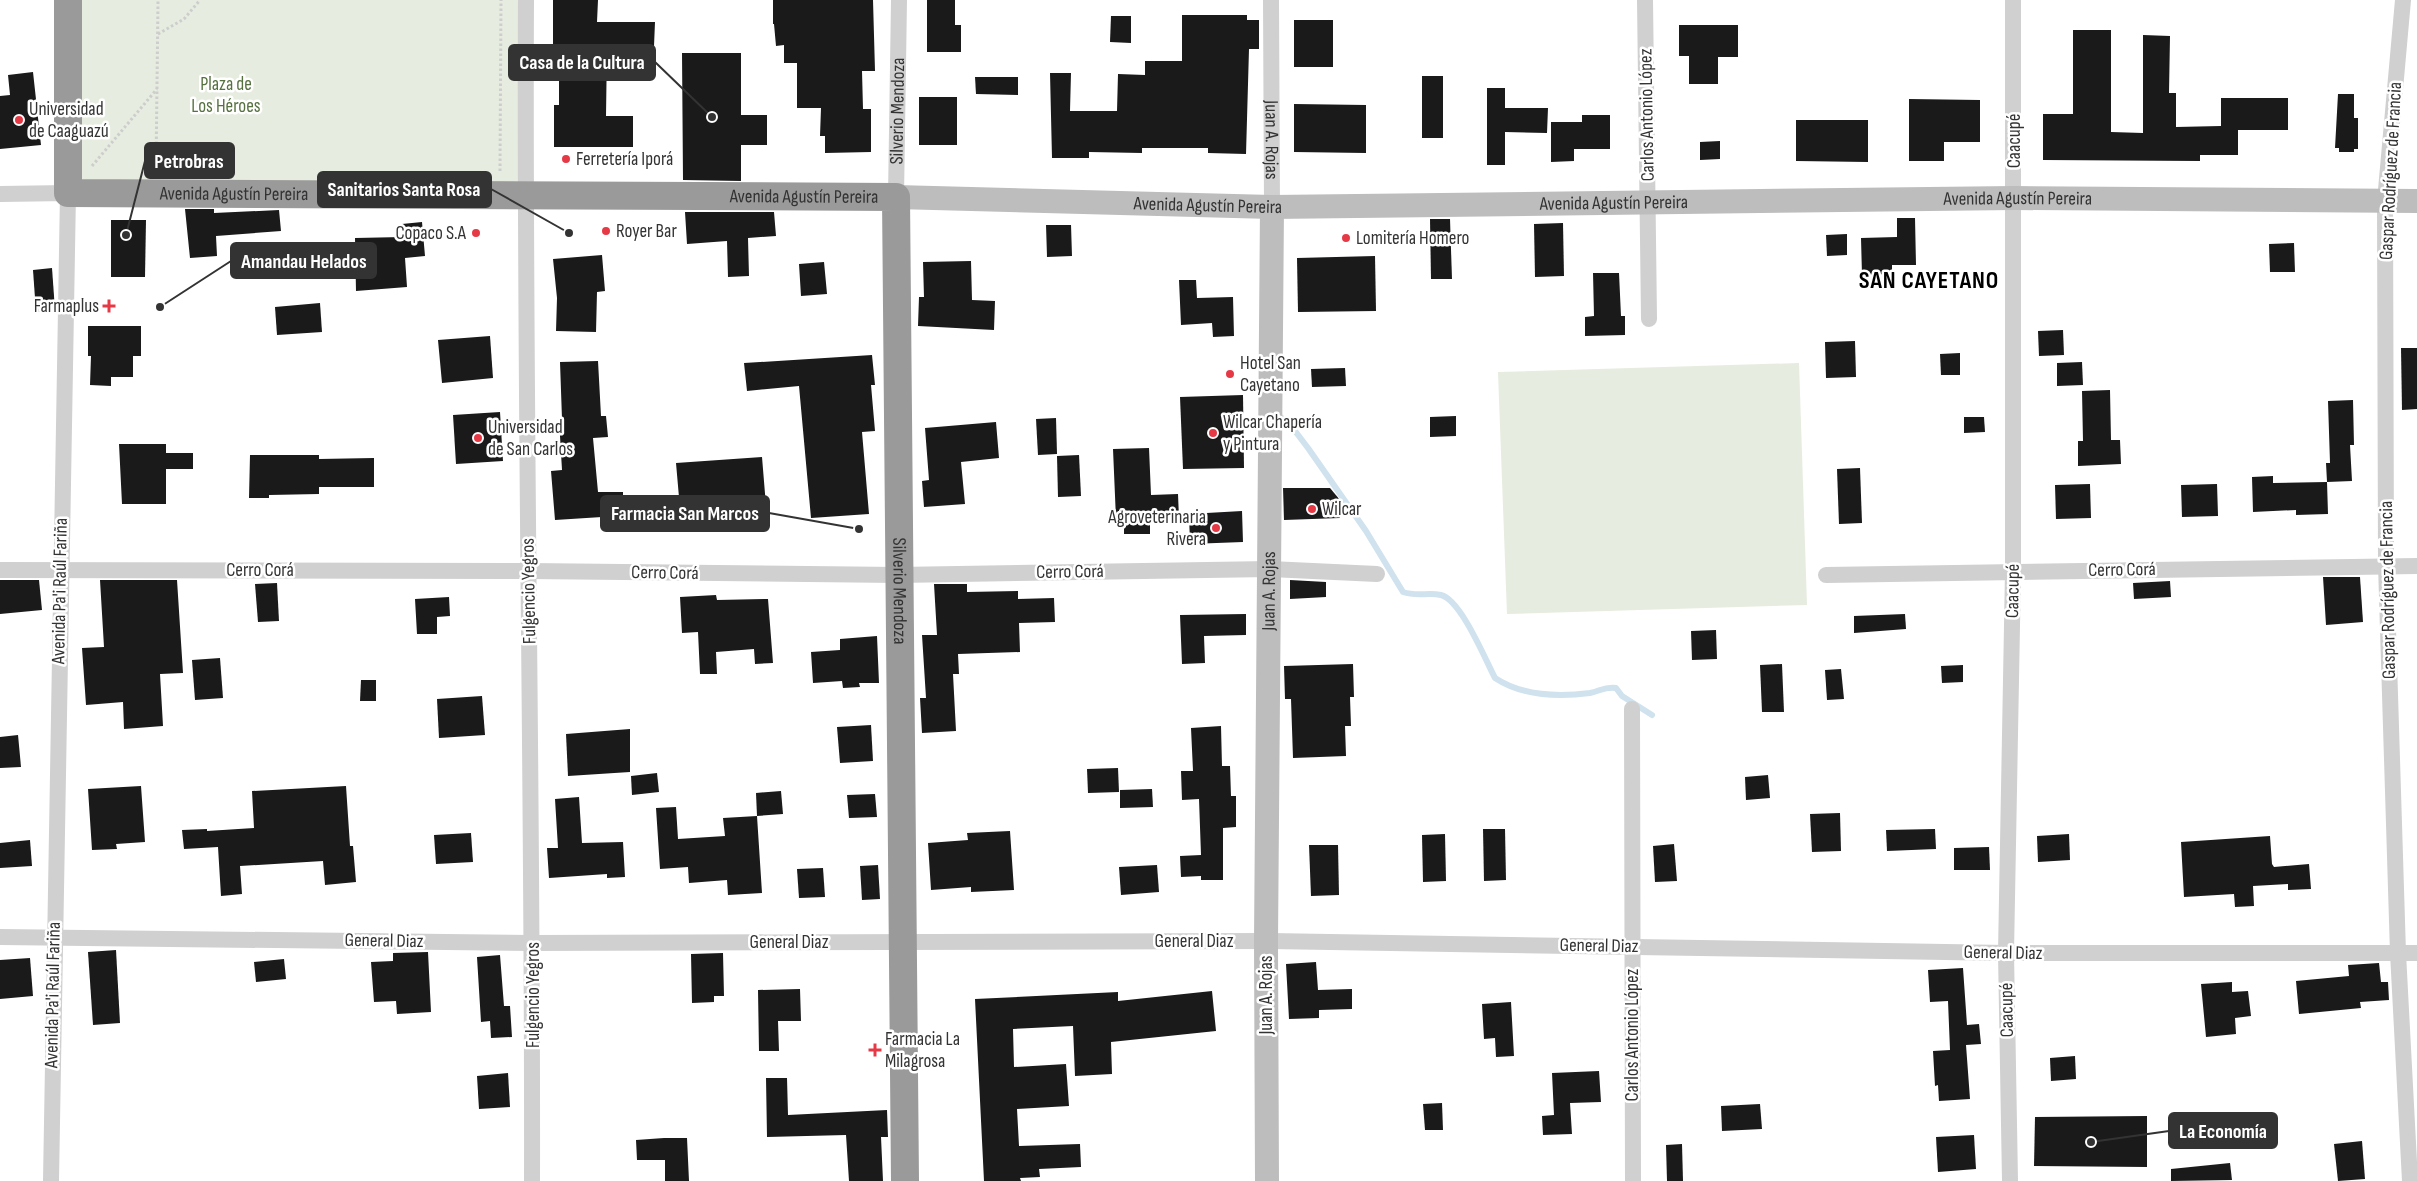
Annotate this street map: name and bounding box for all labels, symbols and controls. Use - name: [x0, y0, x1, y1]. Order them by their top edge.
- callout: Casa de la Cultura: [509, 45, 655, 80]
- street label: Carlos Antonio López: [1634, 48, 1660, 182]
- text: Casa de la Cultura: [519, 51, 645, 75]
- street label: Silverio Mendoza: [885, 57, 910, 165]
- park label: Plaza de Los Héroes: [191, 73, 261, 118]
- street label: Gaspar Rodríguez de Francia: [2375, 81, 2407, 261]
- place label: Universidad de Caaguazú: [29, 98, 109, 143]
- street label: Juan A. Rojas: [1260, 99, 1283, 180]
- marker: Universidad de Caaguazú: [13, 114, 25, 126]
- street label: Caacupé: [2003, 114, 2026, 168]
- callout: Petrobras: [145, 143, 234, 178]
- place label: Ferretería Iporá: [576, 148, 673, 171]
- text: Petrobras: [154, 150, 224, 174]
- marker: Ferretería Iporá: [560, 153, 572, 165]
- callout: Sanitarios Santa Rosa: [318, 172, 491, 207]
- text: Sanitarios Santa Rosa: [328, 178, 480, 202]
- street label: Avenida Agustín Pereira: [159, 182, 308, 206]
- street label: Avenida Agustín Pereira: [729, 185, 878, 208]
- street label: Avenida Agustín Pereira: [1942, 186, 2092, 210]
- street label: Avenida Agustín Pereira: [1538, 190, 1688, 215]
- street label: Avenida Agustín Pereira: [1132, 192, 1282, 219]
- place label: Royer Bar: [616, 220, 677, 243]
- place label: Copaco S.A: [395, 222, 467, 245]
- marker: Royer Bar: [600, 225, 612, 237]
- marker: Copaco S.A: [470, 227, 482, 239]
- place label: Lomitería Homero: [1356, 227, 1469, 250]
- marker: Lomitería Homero: [1340, 232, 1352, 244]
- callout: Amandau Helados: [231, 243, 376, 278]
- text: Amandau Helados: [240, 250, 367, 274]
- district label: SAN CAYETANO: [1859, 266, 1999, 295]
- place label: Farmaplus: [34, 295, 99, 318]
- marker: Farmaplus: [103, 300, 115, 312]
- place label: Hotel San Cayetano: [1240, 352, 1301, 397]
- marker: Hotel San Cayetano: [1224, 368, 1236, 380]
- place label: Wilcar Chapería y Pintura: [1223, 411, 1322, 456]
- place label: Universidad de San Carlos: [488, 416, 573, 461]
- marker: Wilcar Chapería y Pintura: [1207, 427, 1219, 439]
- marker: Universidad de San Carlos: [472, 432, 484, 444]
- callout: Farmacia San Marcos: [601, 496, 769, 531]
- place label: Wilcar: [1322, 498, 1362, 521]
- street label: Gaspar Rodríguez de Francia: [2375, 501, 2401, 679]
- text: Farmacia San Marcos: [611, 502, 759, 526]
- marker: Wilcar: [1306, 503, 1318, 515]
- place label: Agroveterinaria Rivera: [1107, 506, 1206, 551]
- street label: Avenida Pa'i Raúl Fariña: [47, 518, 73, 665]
- marker: Agroveterinaria Rivera: [1210, 522, 1222, 534]
- street label: Silverio Mendoza: [888, 537, 912, 645]
- street label: Fulgencio Yegros: [517, 538, 541, 644]
- street label: Juan A. Rojas: [1257, 551, 1281, 632]
- street label: Cerro Corá: [2088, 558, 2156, 582]
- street label: Cerro Corá: [226, 559, 294, 582]
- street label: Cerro Corá: [1036, 560, 1104, 584]
- street label: Cerro Corá: [631, 561, 699, 585]
- street label: Caacupé: [2001, 564, 2025, 618]
- street label: Avenida Pa'i Raúl Fariña: [40, 922, 66, 1069]
- street label: General Diaz: [344, 929, 424, 953]
- street label: General Diaz: [1155, 930, 1234, 953]
- street label: General Diaz: [750, 931, 829, 954]
- street label: General Diaz: [1559, 934, 1639, 958]
- street label: General Diaz: [1963, 941, 2043, 965]
- street label: Fulgencio Yegros: [522, 942, 545, 1048]
- street label: Juan A. Rojas: [1255, 955, 1278, 1036]
- street label: Carlos Antonio López: [1621, 968, 1644, 1101]
- street label: Caacupé: [1995, 983, 2019, 1037]
- place label: Farmacia La Milagrosa: [885, 1028, 960, 1073]
- marker: Farmacia La Milagrosa: [869, 1044, 881, 1056]
- callout: La Economía: [2169, 1113, 2277, 1148]
- text: La Economía: [2179, 1120, 2267, 1144]

